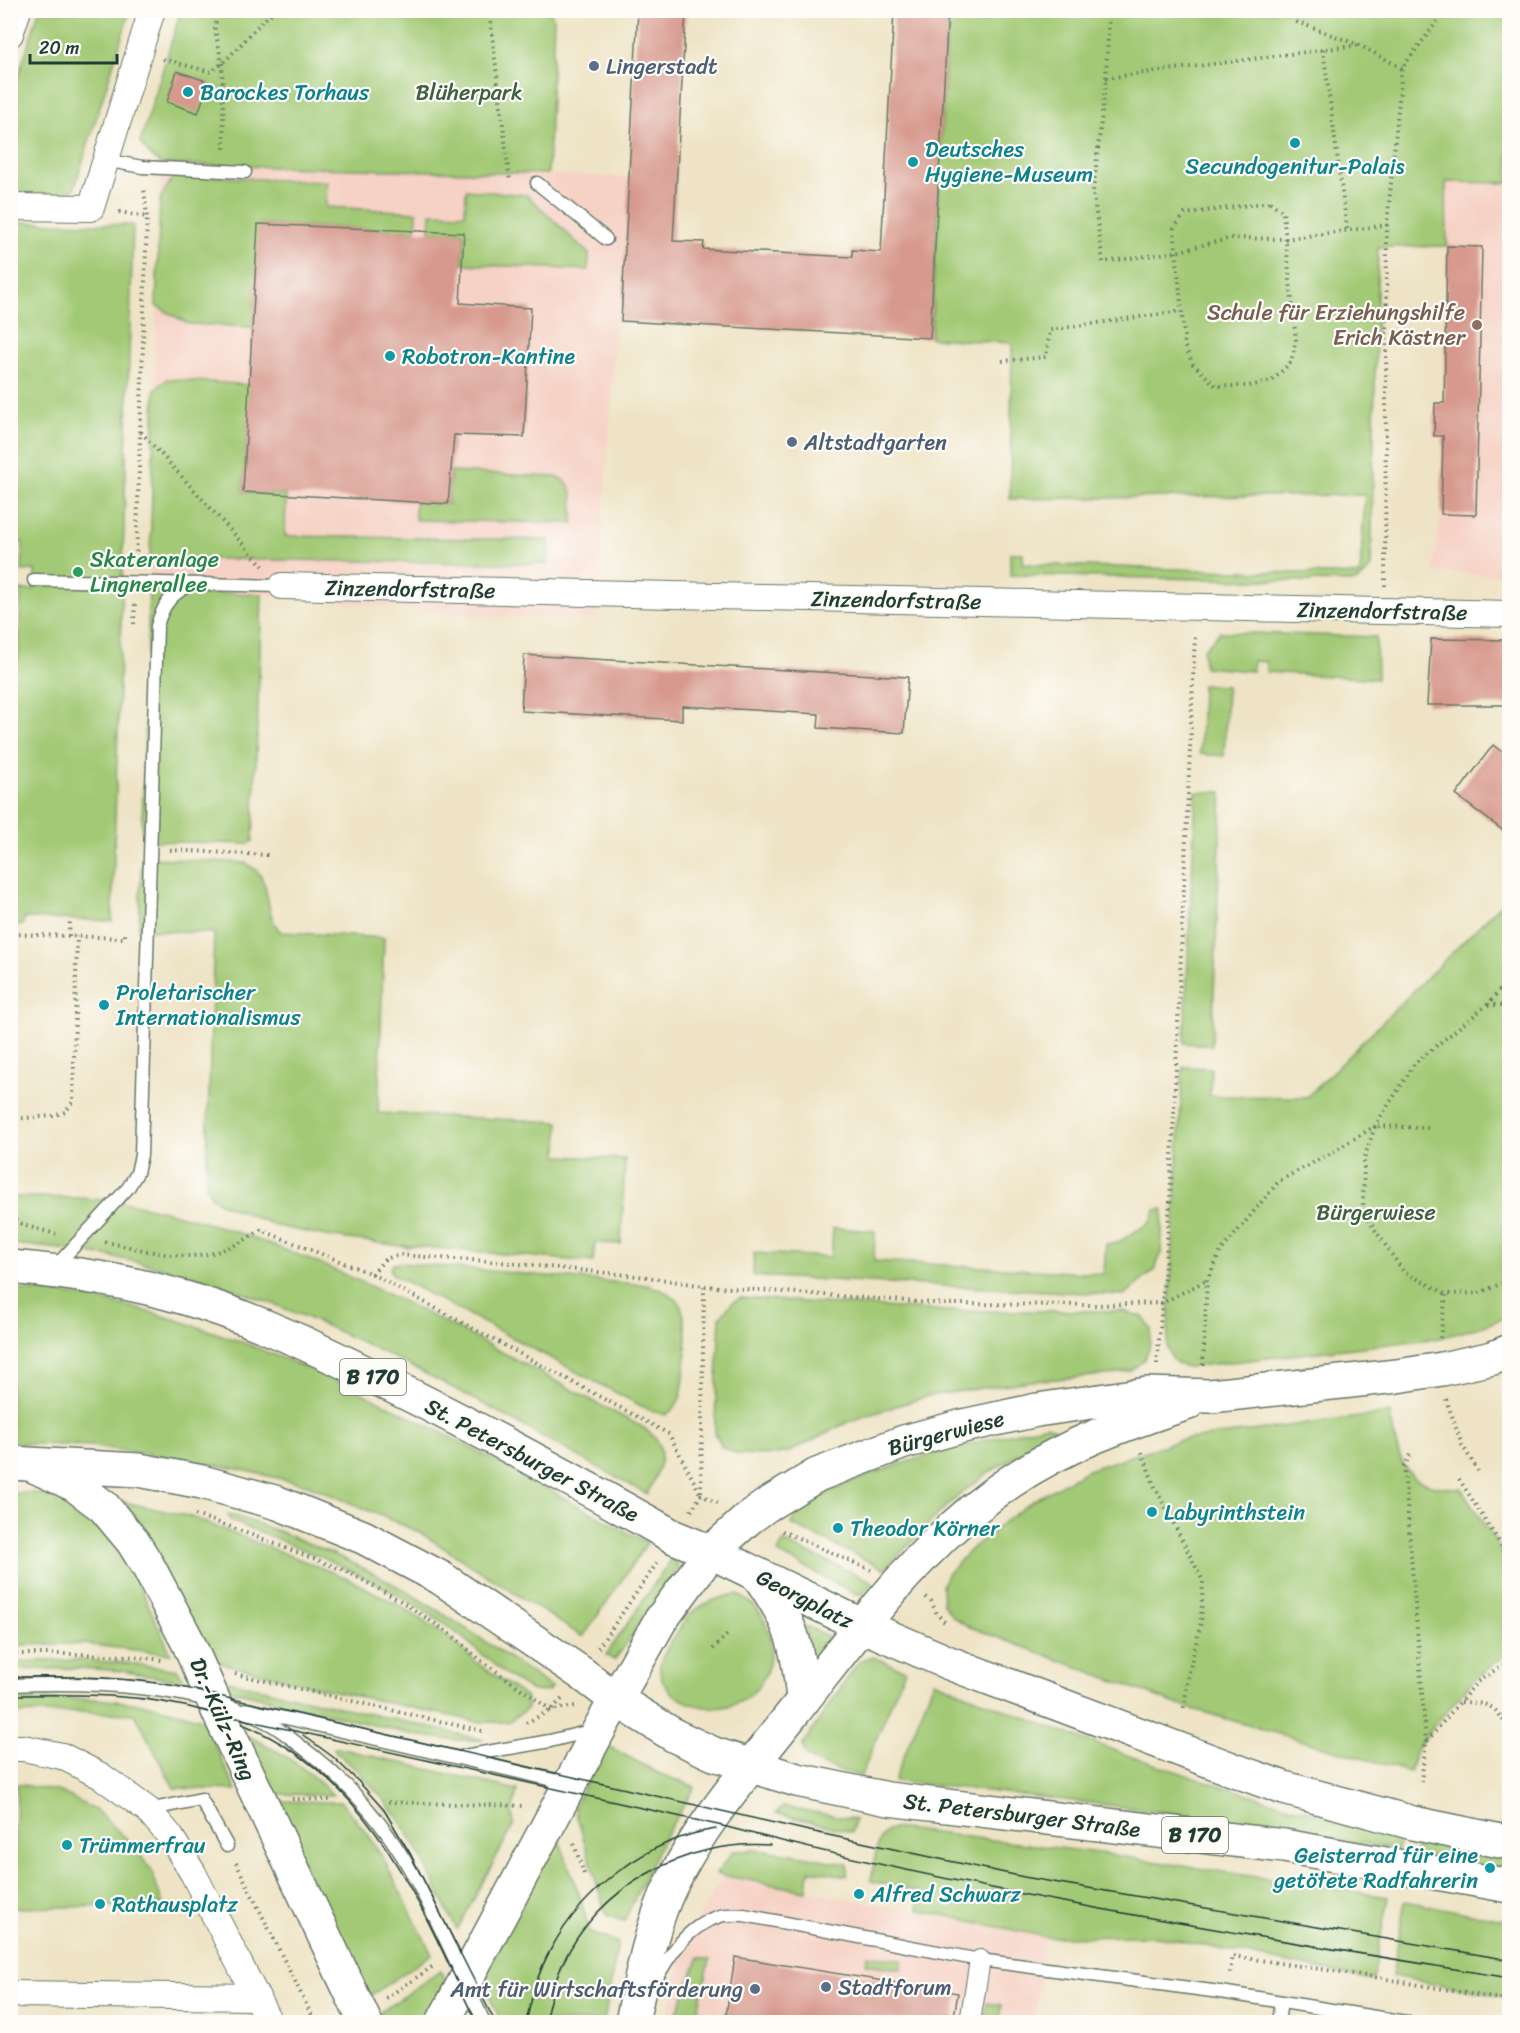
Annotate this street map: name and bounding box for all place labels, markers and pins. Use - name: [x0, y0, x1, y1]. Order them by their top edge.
- place label: Lingerstadt: [606, 47, 718, 86]
- marker: Lingerstadt: [587, 59, 601, 73]
- place label: Barockes Torhaus: [200, 73, 370, 112]
- marker: Barockes Torhaus: [181, 85, 195, 99]
- place label: Deutsches Hygiene-Museum: [925, 130, 1093, 194]
- marker: Secundogenitur-Palais: [1288, 136, 1302, 150]
- place label: Secundogenitur-Palais: [1185, 147, 1405, 186]
- marker: Deutsches Hygiene-Museum: [906, 155, 920, 169]
- place label: Schule für Erziehungshilfe Erich Kästner: [1207, 293, 1467, 357]
- marker: Schule für Erziehungshilfe Erich Kästner: [1470, 318, 1484, 332]
- place label: Robotron-Kantine: [402, 337, 575, 376]
- marker: Robotron-Kantine: [383, 349, 397, 363]
- place label: Altstadtgarten: [803, 423, 947, 462]
- marker: Altstadtgarten: [785, 435, 799, 449]
- place label: Skateranlage Lingnerallee: [90, 540, 219, 604]
- marker: Skateranlage Lingnerallee: [71, 565, 85, 579]
- place label: Proletarischer Internationalismus: [115, 973, 301, 1037]
- marker: Proletarischer Internationalismus: [97, 998, 111, 1012]
- place label: Labyrinthstein: [1164, 1493, 1305, 1532]
- marker: Labyrinthstein: [1145, 1505, 1159, 1519]
- place label: Theodor Körner: [850, 1509, 1000, 1548]
- marker: Theodor Körner: [831, 1521, 845, 1535]
- place label: Trümmerfrau: [79, 1826, 206, 1865]
- place label: Geisterrad für eine getötete Radfahrerin: [1272, 1836, 1478, 1900]
- marker: Trümmerfrau: [60, 1838, 74, 1852]
- marker: Geisterrad für eine getötete Radfahrerin: [1483, 1861, 1497, 1875]
- place label: Alfred Schwarz: [870, 1875, 1021, 1914]
- place label: Rathausplatz: [112, 1885, 238, 1924]
- marker: Alfred Schwarz: [852, 1887, 866, 1901]
- marker: Rathausplatz: [93, 1897, 107, 1911]
- place label: Stadtforum: [838, 1968, 952, 2007]
- place label: Amt für Wirtschaftsförderung: [449, 1970, 743, 2009]
- marker: Stadtforum: [819, 1980, 833, 1994]
- marker: Amt für Wirtschaftsförderung: [748, 1982, 762, 1996]

